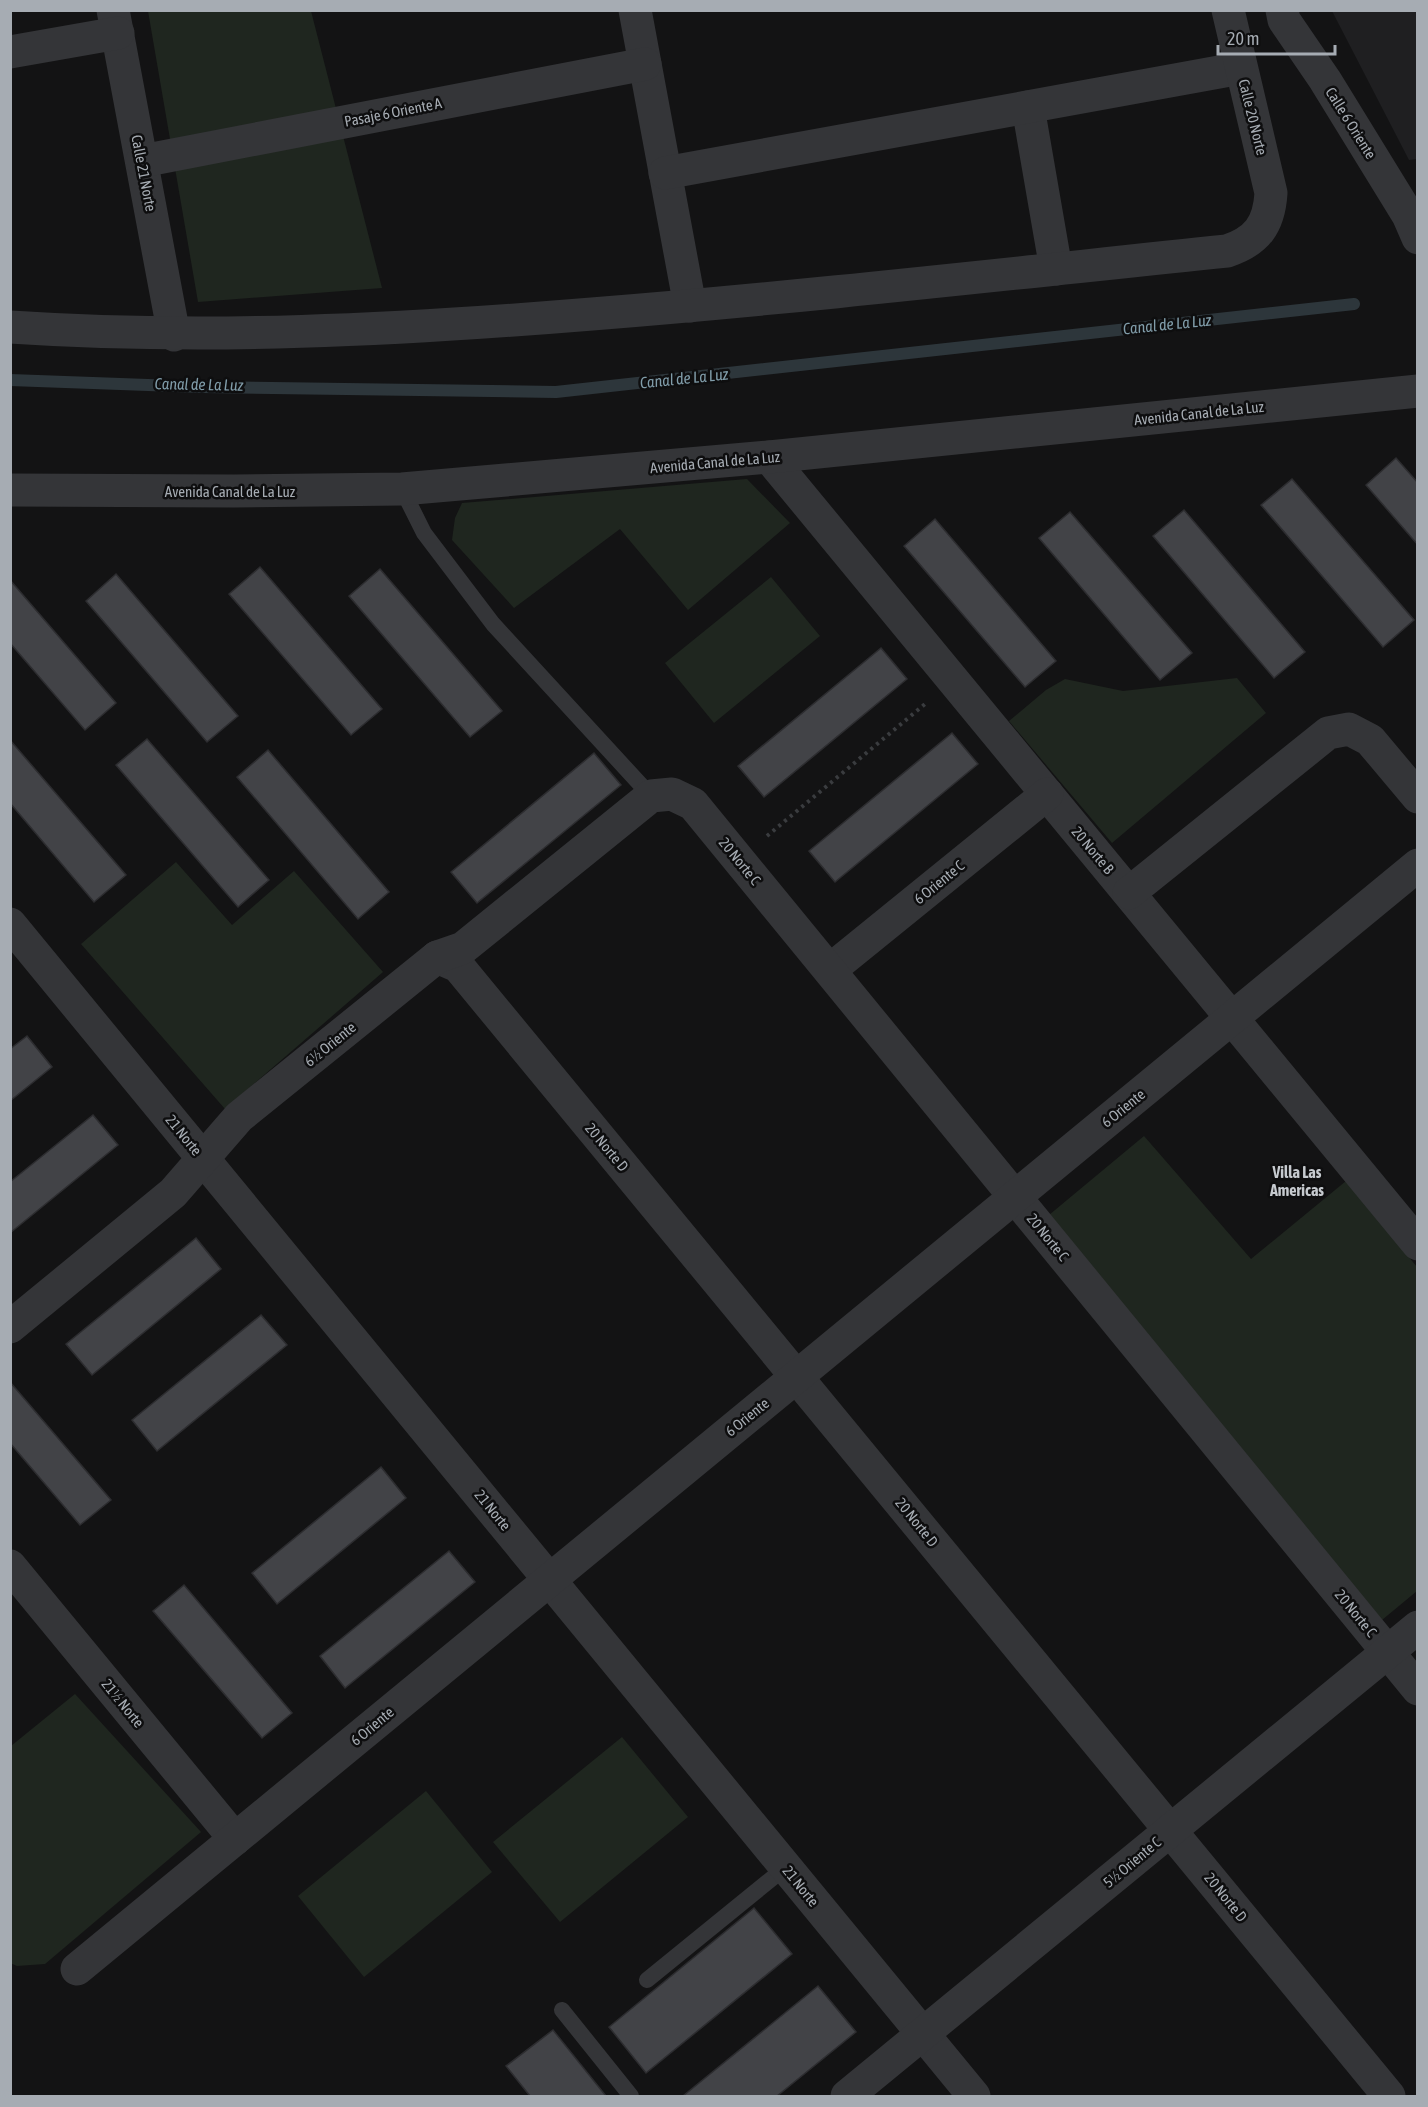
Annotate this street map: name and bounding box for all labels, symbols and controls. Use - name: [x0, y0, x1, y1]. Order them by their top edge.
- scale bar: [1218, 18, 1335, 56]
- text: 20 m: [1227, 28, 1259, 49]
- street label: Calle 20 Norte: [1235, 77, 1271, 157]
- street label: Calle 6 Oriente: [1322, 84, 1380, 162]
- street label: Pasaje 6 Oriente A: [343, 94, 444, 130]
- street label: Calle 21 Norte: [128, 133, 160, 213]
- water label: Canal de La Luz: [1122, 310, 1212, 338]
- water label: Canal de La Luz: [639, 364, 729, 392]
- water label: Canal de La Luz: [154, 374, 244, 394]
- street label: Avenida Canal de La Luz: [1133, 398, 1265, 428]
- street label: Avenida Canal de La Luz: [649, 448, 781, 476]
- street label: Avenida Canal de La Luz: [165, 483, 296, 500]
- street label: 20 Norte B: [1068, 823, 1118, 877]
- street label: 20 Norte C: [716, 834, 764, 888]
- street label: 6 Oriente C: [910, 856, 968, 907]
- street label: 6½ Oriente: [301, 1018, 359, 1070]
- street label: 6 Oriente: [1098, 1085, 1148, 1131]
- street label: 21 Norte: [163, 1111, 206, 1159]
- street label: 20 Norte D: [582, 1119, 632, 1175]
- district label: Villa Las Americas: [1269, 1163, 1324, 1199]
- street label: 20 Norte C: [1024, 1210, 1072, 1264]
- street label: 6 Oriente: [722, 1394, 772, 1440]
- street label: 21 Norte: [472, 1486, 515, 1534]
- street label: 20 Norte D: [892, 1494, 942, 1550]
- street label: 20 Norte C: [1332, 1586, 1380, 1640]
- street label: 21½ Norte: [98, 1675, 148, 1731]
- street label: 6 Oriente: [347, 1703, 397, 1749]
- street label: 5½ Oriente C: [1100, 1833, 1164, 1891]
- street label: 21 Norte: [780, 1862, 823, 1910]
- street label: 20 Norte D: [1201, 1869, 1251, 1925]

